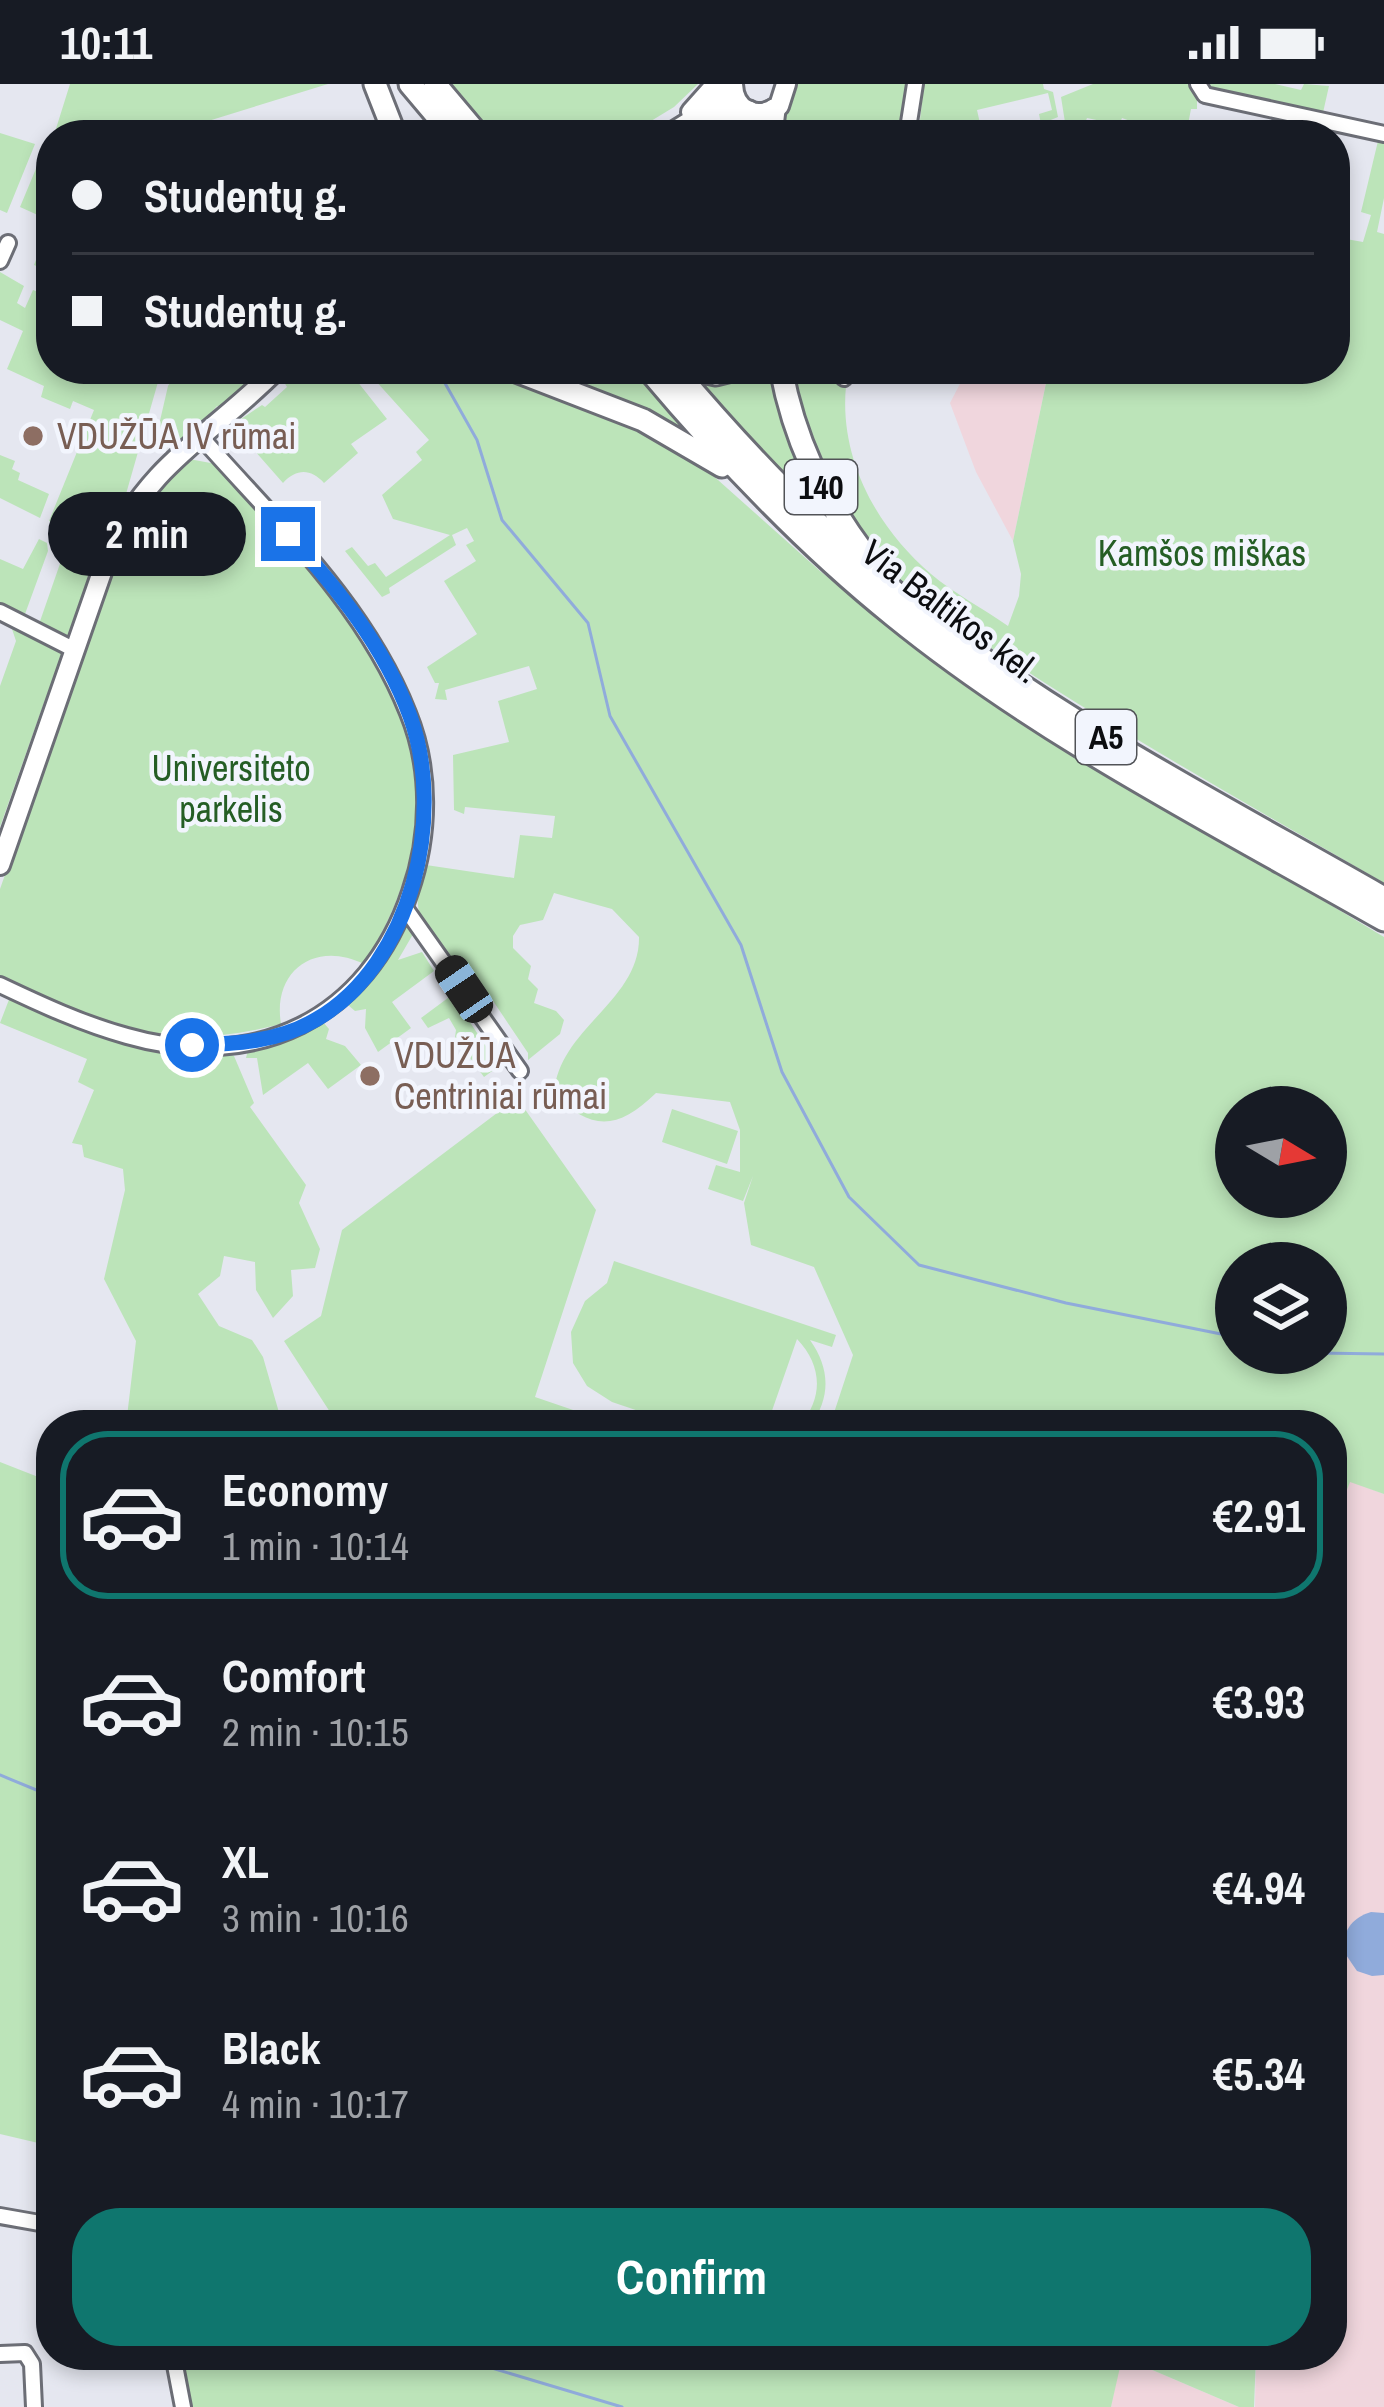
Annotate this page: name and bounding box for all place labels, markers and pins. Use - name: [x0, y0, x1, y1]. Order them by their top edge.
- place label: VDUŽŪA IV rūmai: [57, 412, 297, 460]
- marker: VDUŽŪA IV rūmai: [20, 423, 46, 449]
- place label: VDUŽŪA Centriniai rūmai: [394, 1031, 607, 1120]
- marker: VDUŽŪA Centriniai rūmai: [357, 1063, 383, 1089]

